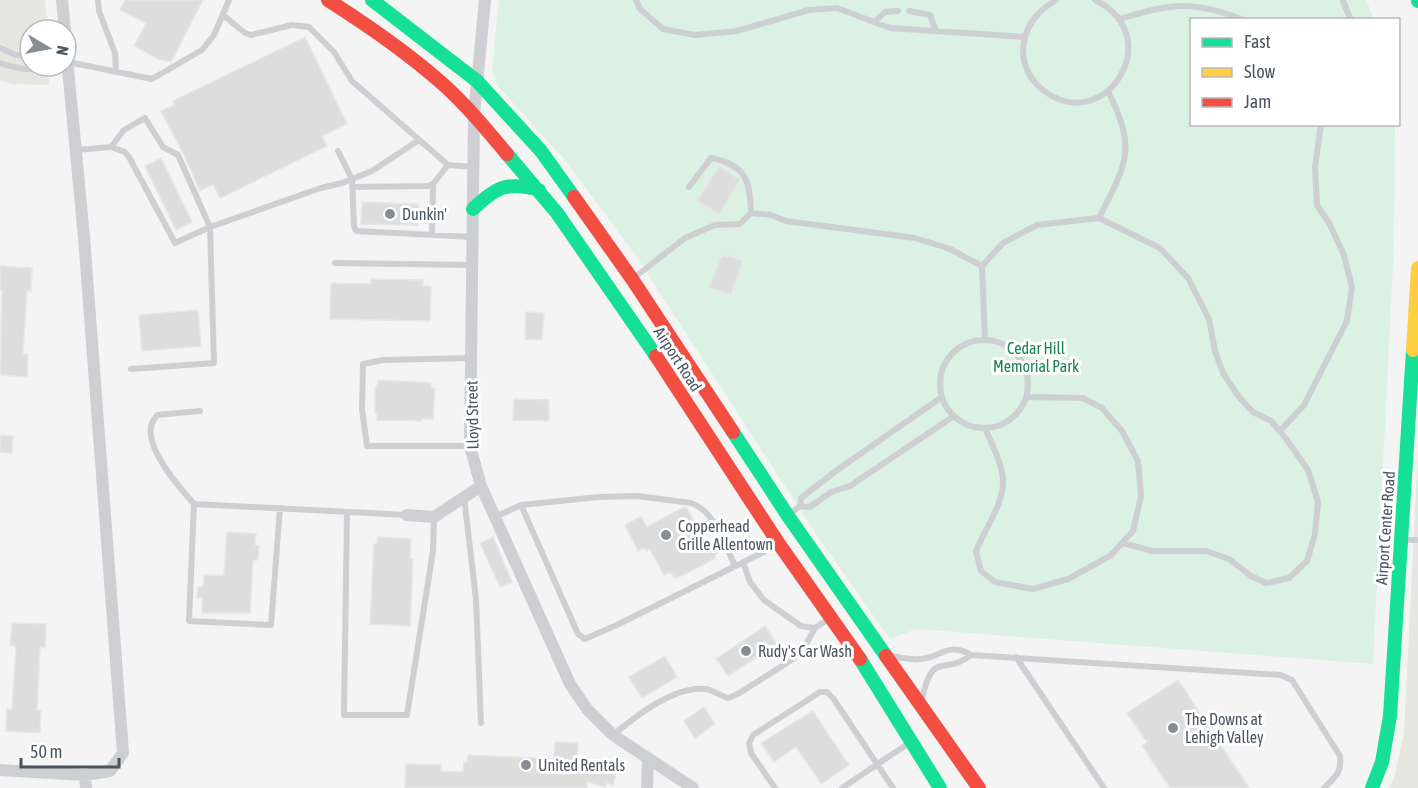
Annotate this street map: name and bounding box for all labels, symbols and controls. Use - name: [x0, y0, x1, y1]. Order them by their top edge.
- north arrow: [18, 18, 78, 78]
- legend: [1190, 18, 1400, 126]
- text: Fast: [1244, 31, 1271, 52]
- text: N: [53, 44, 72, 57]
- text: Slow: [1244, 61, 1275, 82]
- text: Jam: [1244, 91, 1271, 112]
- place label: Dunkin': [402, 205, 447, 223]
- marker: Dunkin': [383, 207, 397, 221]
- street label: Airport Road: [650, 323, 705, 395]
- park label: Cedar Hill Memorial Park: [993, 339, 1079, 375]
- street label: Lloyd Street: [462, 380, 483, 450]
- street label: Airport Center Road: [1372, 470, 1399, 586]
- place label: Copperhead Grille Allentown: [678, 517, 773, 553]
- marker: Copperhead Grille Allentown: [659, 528, 673, 542]
- place label: Rudy's Car Wash: [758, 642, 852, 661]
- marker: Rudy's Car Wash: [739, 644, 753, 658]
- place label: The Downs at Lehigh Valley: [1185, 710, 1264, 747]
- marker: The Downs at Lehigh Valley: [1166, 721, 1180, 735]
- scale bar: [21, 731, 118, 769]
- text: 50 m: [30, 741, 62, 762]
- place label: United Rentals: [538, 756, 626, 774]
- marker: United Rentals: [519, 758, 533, 772]

